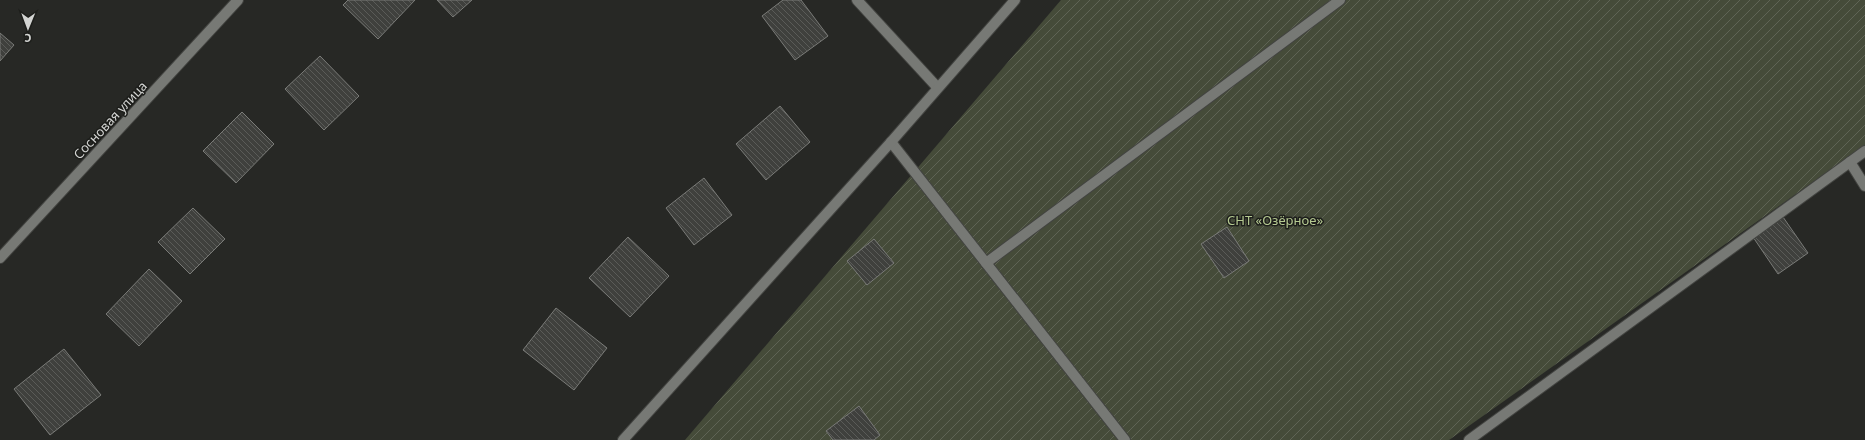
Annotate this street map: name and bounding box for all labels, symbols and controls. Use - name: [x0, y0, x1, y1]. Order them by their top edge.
- north arrow: [8, 8, 48, 48]
- text: С: [24, 31, 32, 46]
- street label: Сосновая улица: [69, 77, 151, 163]
- park label: СНТ «Озёрное»: [1227, 211, 1323, 229]

